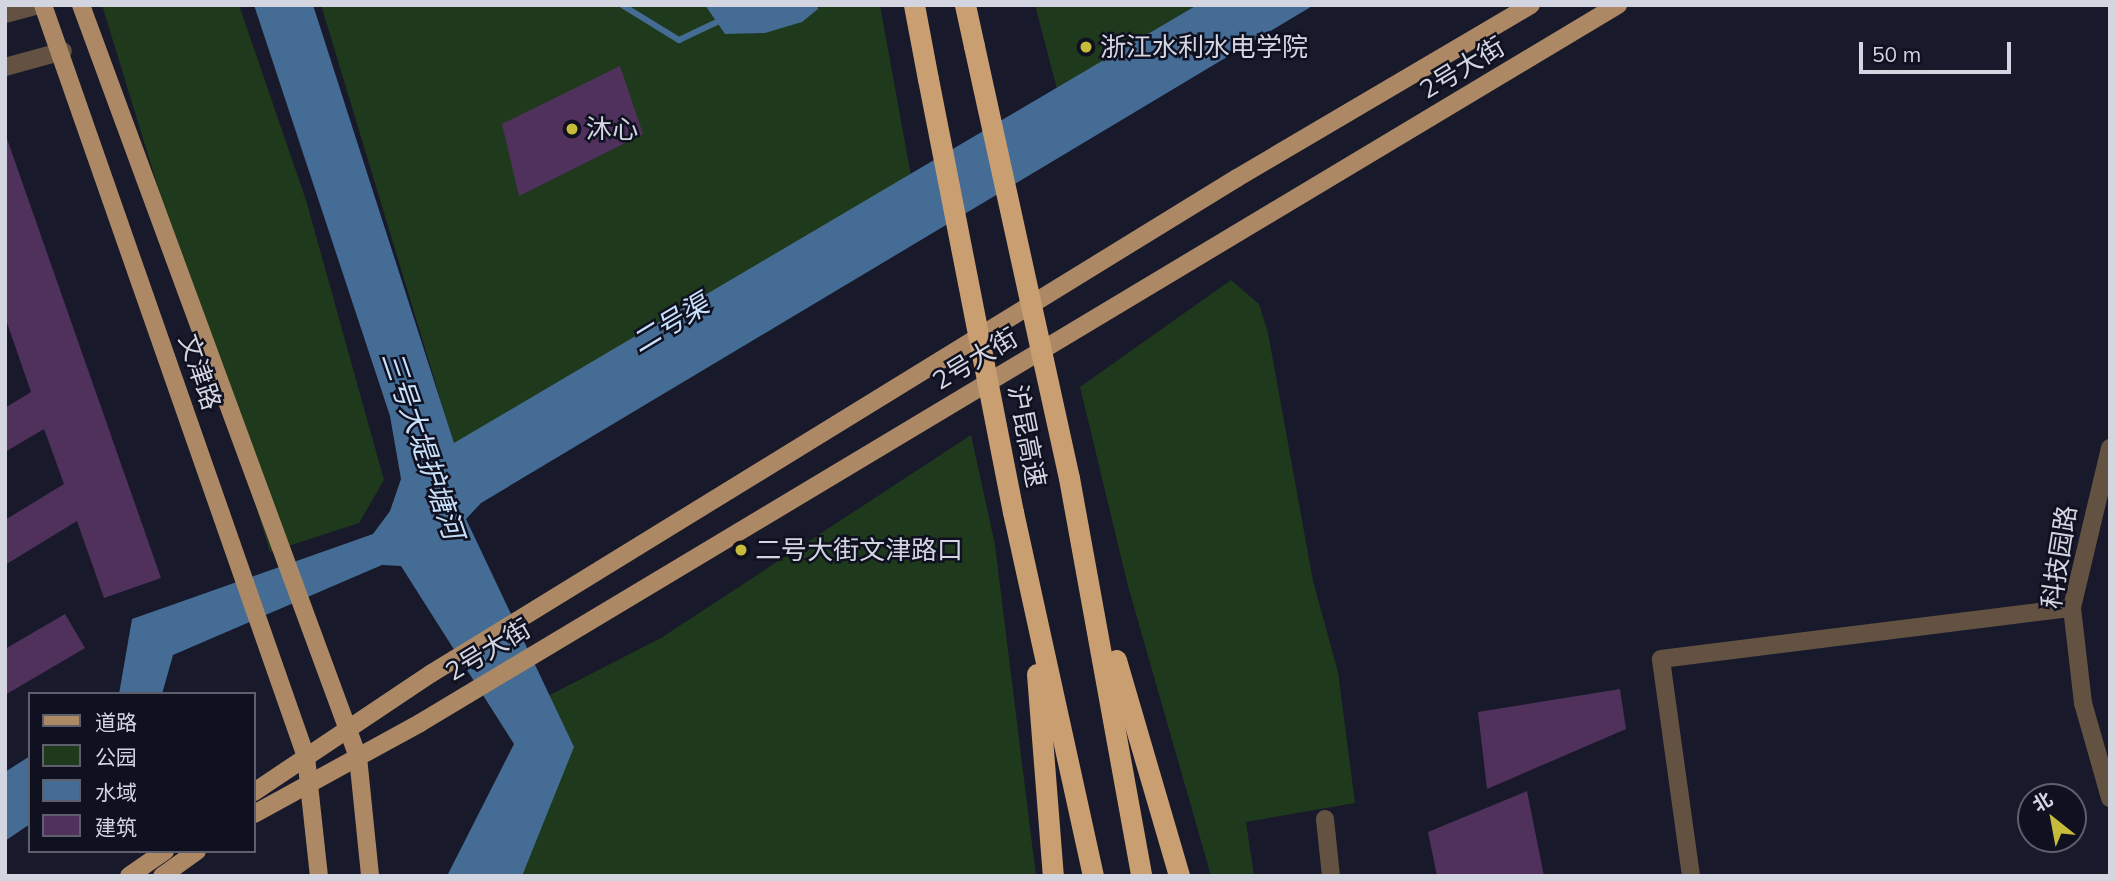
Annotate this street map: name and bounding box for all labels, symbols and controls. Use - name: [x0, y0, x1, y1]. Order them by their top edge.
- scale bar: [1863, 28, 2015, 72]
- place label: 浙江水利水电学院: [1100, 31, 1308, 63]
- street label: 2号大街: [1414, 31, 1510, 105]
- marker: 浙江水利水电学院: [1078, 39, 1094, 55]
- text: 50 m: [1872, 41, 1921, 67]
- place label: 沐心: [586, 113, 638, 145]
- marker: 沐心: [564, 121, 580, 137]
- water label: 二号渠: [625, 287, 715, 359]
- street label: 2号大街: [927, 322, 1023, 396]
- street label: 文津路: [173, 330, 227, 414]
- water label: 三号大堤护塘河: [375, 347, 471, 543]
- street label: 沪昆高速: [1002, 382, 1052, 490]
- street label: 科技园路: [2035, 503, 2083, 611]
- place label: 二号大街文津路口: [755, 534, 963, 566]
- marker: 二号大街文津路口: [733, 542, 749, 558]
- street label: 2号大街: [440, 613, 536, 687]
- legend: [28, 692, 256, 853]
- text: 道路: [95, 709, 137, 735]
- text: 公园: [95, 744, 137, 770]
- text: 水域: [95, 779, 137, 805]
- north arrow: [2017, 783, 2087, 853]
- text: 北: [2028, 787, 2057, 817]
- text: 建筑: [95, 814, 137, 840]

